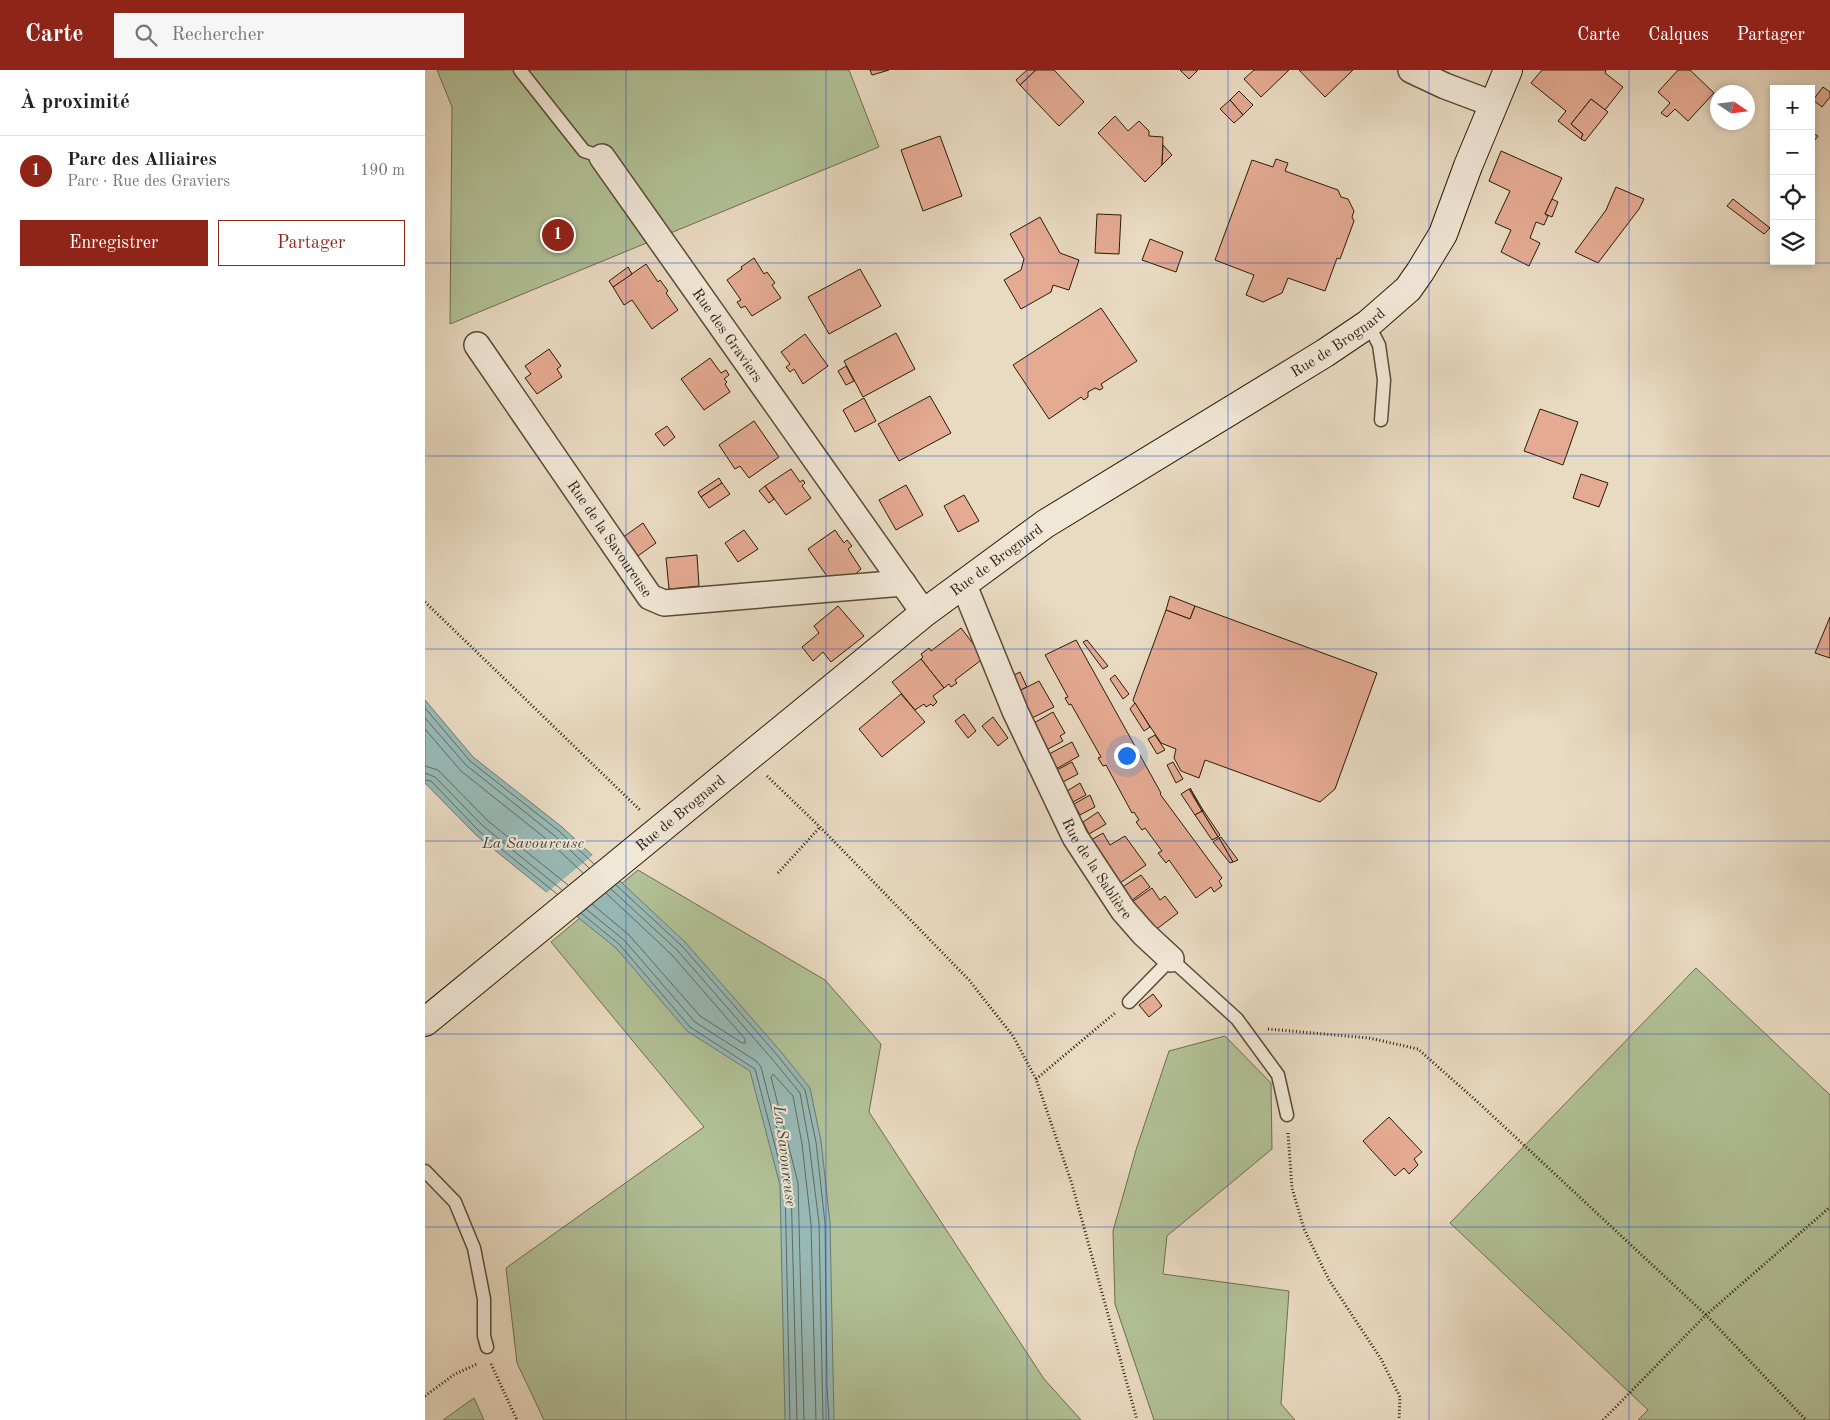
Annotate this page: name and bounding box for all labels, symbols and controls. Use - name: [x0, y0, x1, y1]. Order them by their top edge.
- search box: [114, 13, 464, 58]
- icon: search: [132, 21, 160, 49]
- text: Carte: [25, 23, 84, 47]
- text: Rechercher: [172, 26, 264, 45]
- text: Carte: [1577, 26, 1620, 44]
- text: Calques: [1648, 26, 1709, 44]
- text: Partager: [1737, 26, 1805, 44]
- north arrow: [1710, 85, 1755, 130]
- map controls: [1770, 85, 1815, 265]
- button: +: [1770, 85, 1815, 130]
- text: À proximité: [20, 92, 130, 113]
- button: −: [1770, 130, 1815, 175]
- text: Parc des Alliaires: [67, 151, 217, 170]
- text: 1: [31, 163, 41, 179]
- text: 190 m: [360, 163, 405, 179]
- text: Parc · Rue des Graviers: [67, 174, 230, 190]
- button: locate: [1770, 175, 1815, 220]
- pin: 1: [542, 216, 574, 254]
- button: Enregistrer: [20, 220, 208, 266]
- button: Partager: [218, 220, 405, 266]
- button: layers: [1770, 220, 1815, 265]
- street label: Rue des Graviers: [688, 286, 765, 386]
- street label: Rue de Brognard: [1289, 306, 1389, 381]
- street label: Rue de la Savoureuse: [564, 478, 654, 601]
- street label: Rue de Brognard: [948, 522, 1046, 600]
- your location: [1114, 743, 1140, 769]
- street label: Rue de Brognard: [634, 773, 729, 855]
- street label: Rue de la Sablière: [1058, 816, 1134, 923]
- water label: La Savoureuse: [481, 836, 584, 852]
- water label: La Savoureuse: [770, 1104, 798, 1208]

